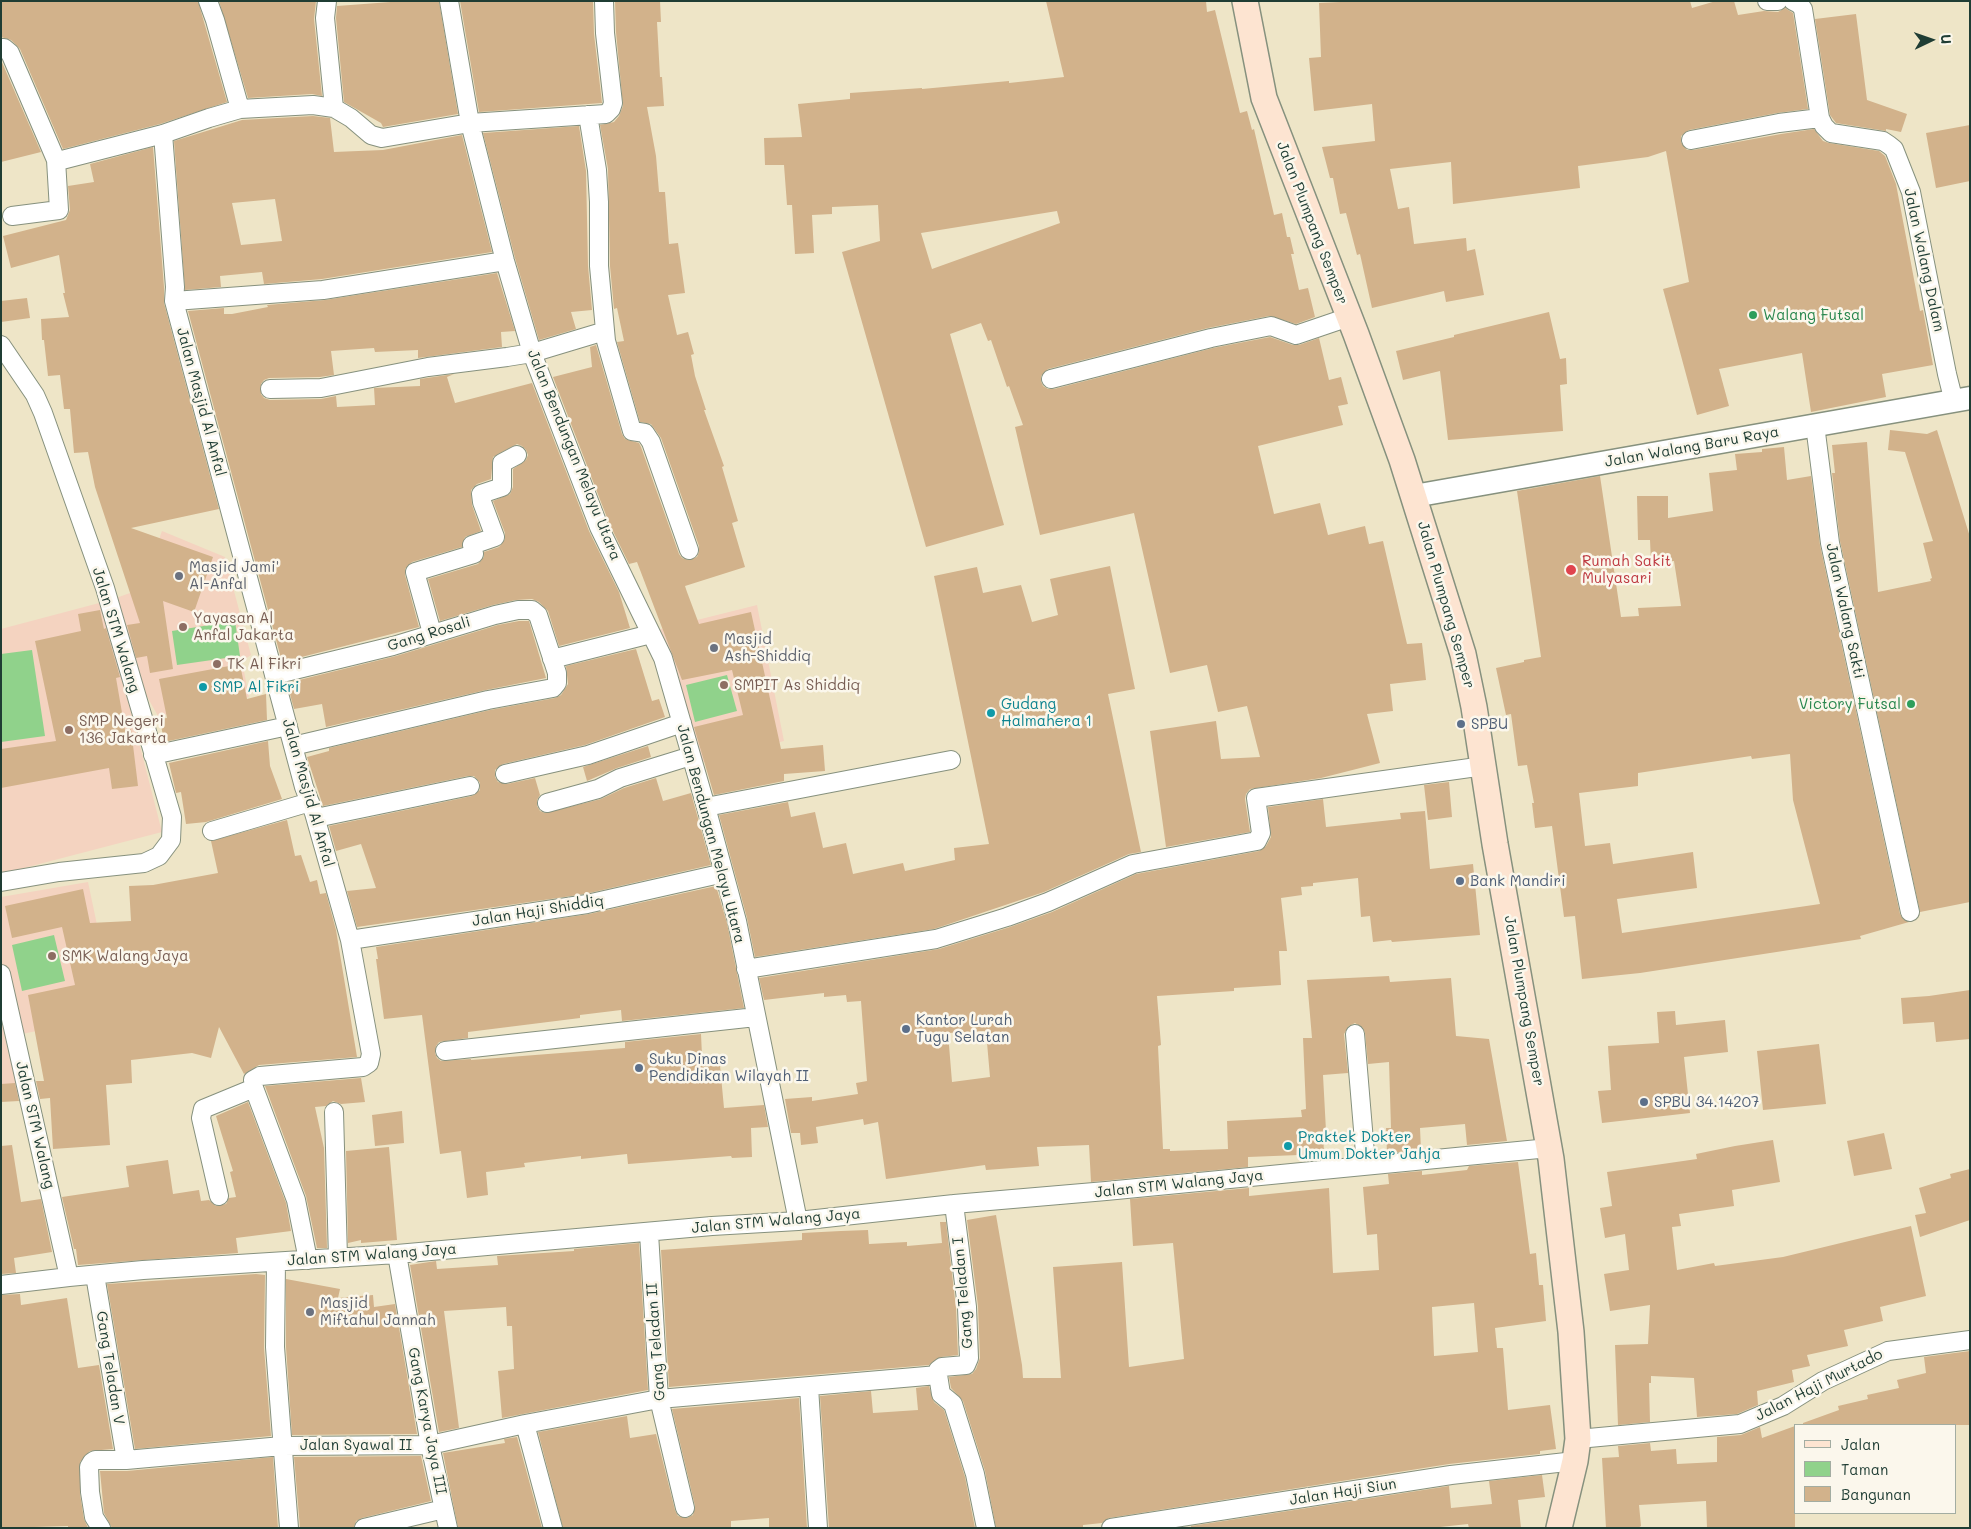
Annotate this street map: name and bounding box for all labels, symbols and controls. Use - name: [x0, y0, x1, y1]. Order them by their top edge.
- north arrow: [1906, 15, 1956, 65]
- text: U: [1937, 34, 1956, 45]
- street label: Jalan Plumpang Semper: [1273, 139, 1351, 307]
- street label: Jalan Walang Dalam: [1900, 187, 1948, 333]
- place label: Walang Futsal: [1763, 306, 1864, 324]
- marker: Walang Futsal: [1747, 309, 1759, 321]
- street label: Jalan Masjid Al Anfal: [173, 326, 229, 478]
- street label: Jalan Bendungan Melayu Utara: [523, 347, 625, 563]
- street label: Jalan Walang Baru Raya: [1603, 423, 1781, 471]
- street label: Jalan Plumpang Semper: [1413, 519, 1479, 691]
- street label: Jalan Walang Sakti: [1822, 542, 1868, 680]
- place label: Rumah Sakit Mulyasari: [1582, 552, 1671, 587]
- place label: Masjid Jami' Al-Anfal: [189, 558, 279, 593]
- marker: Rumah Sakit Mulyasari: [1564, 563, 1578, 577]
- street label: Jalan STM Walang: [88, 565, 144, 695]
- marker: Masjid Jami' Al-Anfal: [173, 570, 185, 582]
- place label: Yayasan Al Anfal Jakarta: [193, 609, 294, 644]
- street label: Gang Rosali: [385, 613, 473, 655]
- marker: Yayasan Al Anfal Jakarta: [177, 621, 189, 633]
- place label: Masjid Ash-Shiddiq: [724, 630, 811, 665]
- marker: Masjid Ash-Shiddiq: [708, 642, 720, 654]
- place label: TK Al Fikri: [227, 655, 301, 673]
- marker: TK Al Fikri: [211, 658, 223, 670]
- place label: SMPIT As Shiddiq: [734, 676, 860, 694]
- place label: SMP Al Fikri: [213, 678, 299, 696]
- marker: SMPIT As Shiddiq: [718, 679, 730, 691]
- marker: SMP Al Fikri: [197, 681, 209, 693]
- place label: Gudang Halmahera 1: [1001, 695, 1092, 730]
- place label: Victory Futsal: [1799, 695, 1901, 713]
- marker: Victory Futsal: [1905, 698, 1917, 710]
- marker: Gudang Halmahera 1: [985, 707, 997, 719]
- place label: SMP Negeri 136 Jakarta: [79, 712, 167, 747]
- place label: SPBU: [1471, 715, 1508, 733]
- street label: Jalan Masjid Al Anfal: [278, 717, 338, 869]
- marker: SPBU: [1455, 718, 1467, 730]
- street label: Jalan Bendungan Melayu Utara: [673, 723, 749, 945]
- marker: SMP Negeri 136 Jakarta: [63, 724, 75, 736]
- place label: Bank Mandiri: [1470, 872, 1566, 890]
- marker: Bank Mandiri: [1454, 875, 1466, 887]
- street label: Jalan Haji Shiddiq: [471, 892, 605, 930]
- street label: Jalan Plumpang Semper: [1500, 914, 1548, 1088]
- place label: SMK Walang Jaya: [62, 947, 188, 965]
- marker: SMK Walang Jaya: [46, 950, 58, 962]
- place label: Kantor Lurah Tugu Selatan: [916, 1011, 1012, 1046]
- marker: Kantor Lurah Tugu Selatan: [900, 1023, 912, 1035]
- place label: Suku Dinas Pendidikan Wilayah II: [649, 1050, 809, 1085]
- street label: Jalan STM Walang: [12, 1060, 58, 1190]
- marker: Suku Dinas Pendidikan Wilayah II: [633, 1062, 645, 1074]
- place label: SPBU 34.14207: [1654, 1093, 1759, 1111]
- marker: SPBU 34.14207: [1638, 1096, 1650, 1108]
- place label: Praktek Dokter Umum Dokter Jahja: [1298, 1128, 1441, 1163]
- marker: Praktek Dokter Umum Dokter Jahja: [1282, 1140, 1294, 1152]
- street label: Jalan STM Walang Jaya: [1094, 1166, 1264, 1202]
- street label: Jalan STM Walang Jaya: [691, 1205, 861, 1237]
- street label: Gang Teladan I: [949, 1237, 977, 1349]
- street label: Jalan STM Walang Jaya: [287, 1240, 457, 1270]
- street label: Gang Teladan II: [643, 1282, 669, 1402]
- place label: Masjid Miftahul Jannah: [320, 1294, 436, 1329]
- marker: Masjid Miftahul Jannah: [304, 1306, 316, 1318]
- street label: Gang Teladan V: [92, 1310, 128, 1426]
- street label: Jalan Haji Murtado: [1752, 1345, 1886, 1425]
- street label: Gang Karya Jaya III: [404, 1346, 450, 1496]
- legend: [1794, 1424, 1956, 1514]
- text: Jalan: [1841, 1434, 1880, 1454]
- street label: Jalan Syawal II: [300, 1436, 412, 1454]
- text: Taman: [1841, 1459, 1888, 1479]
- street label: Jalan Haji Siun: [1288, 1475, 1398, 1509]
- text: Bangunan: [1841, 1484, 1911, 1504]

